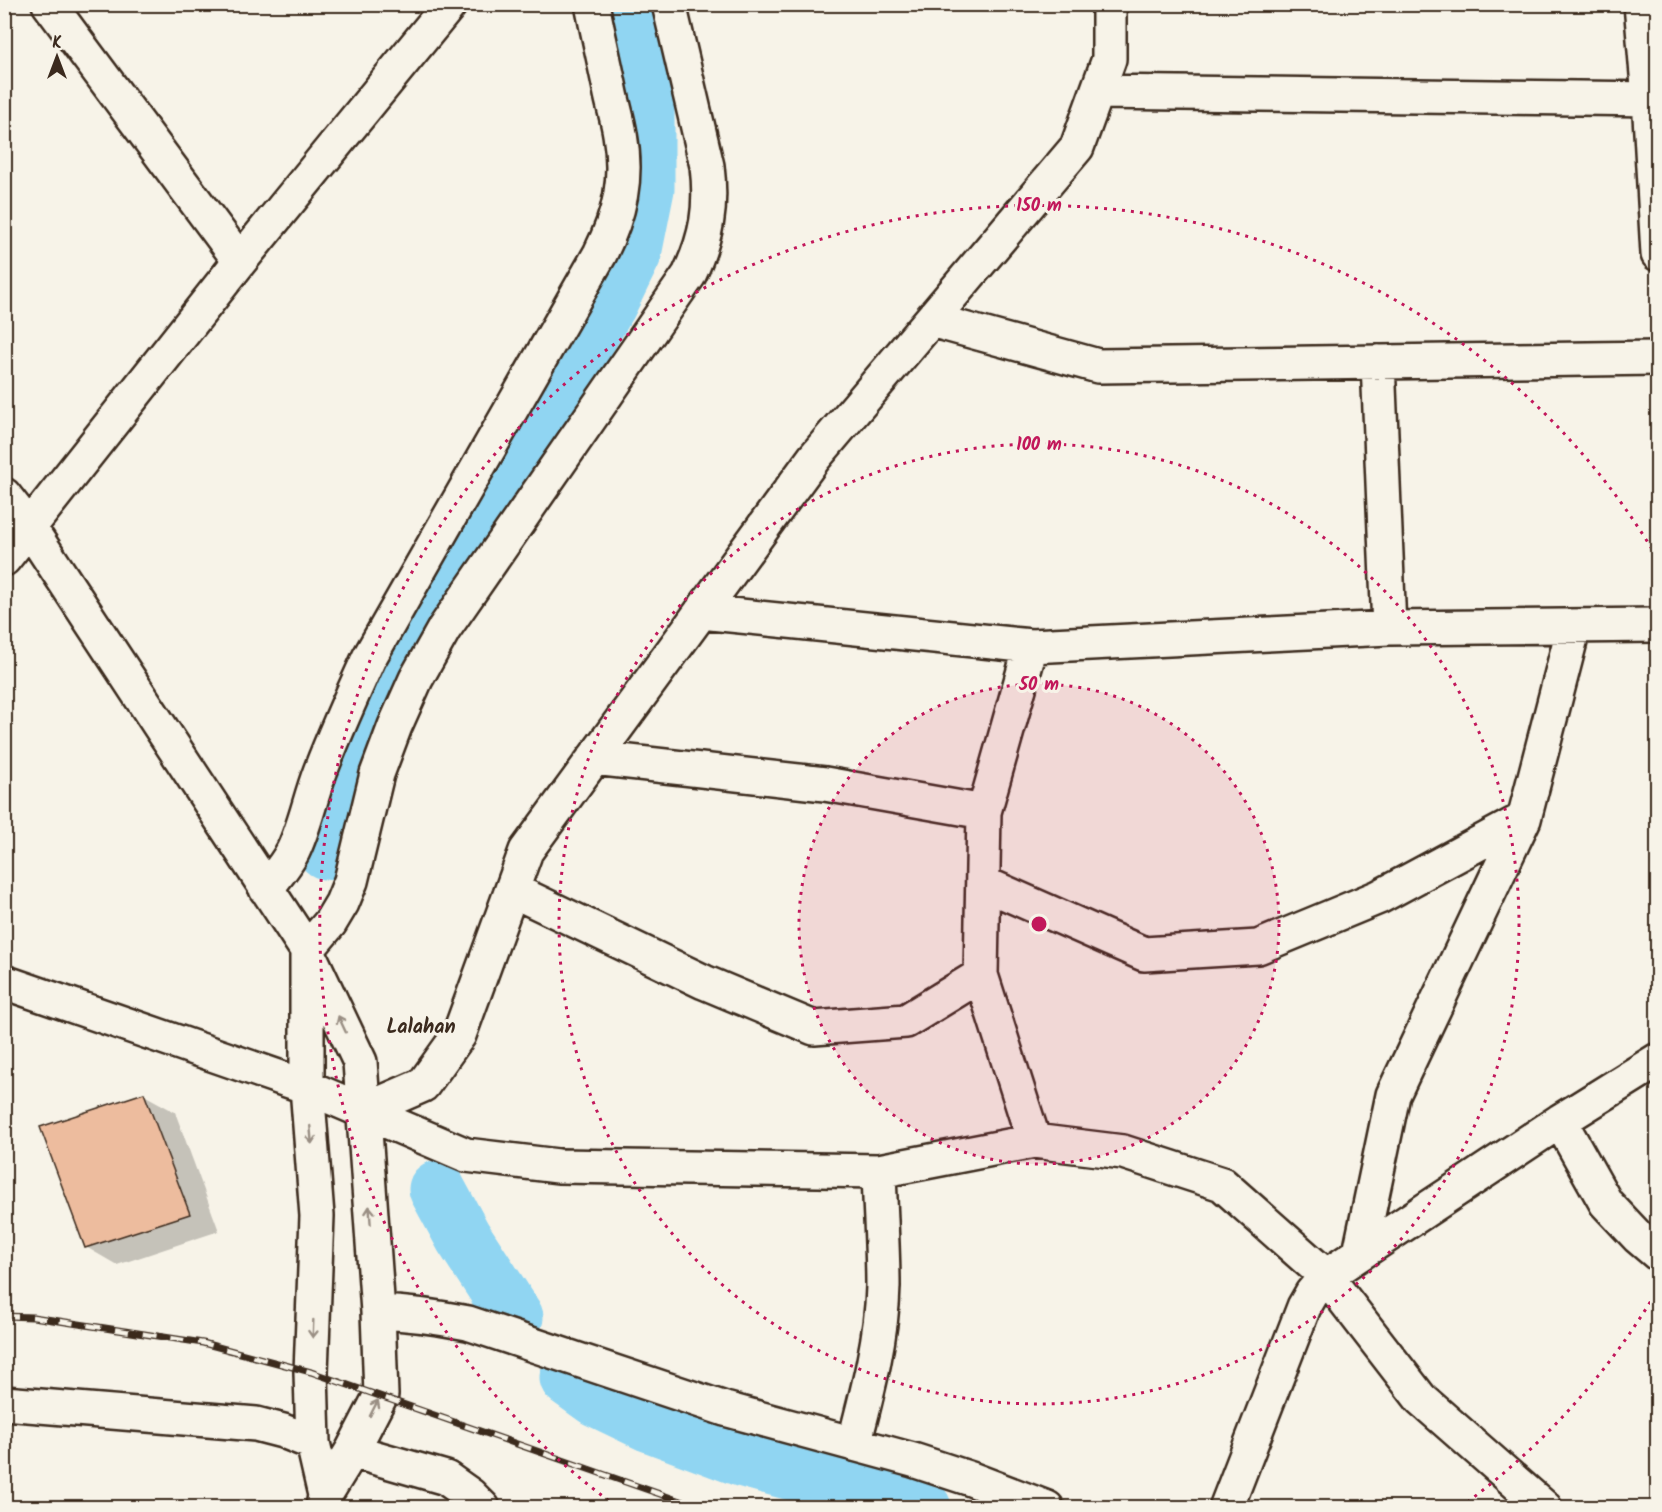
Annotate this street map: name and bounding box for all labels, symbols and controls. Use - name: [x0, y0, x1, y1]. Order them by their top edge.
- north arrow: [27, 27, 87, 87]
- text: K: [52, 31, 62, 56]
- text: 150 m: [1016, 192, 1062, 221]
- text: 100 m: [1016, 431, 1062, 460]
- text: 50 m: [1018, 671, 1059, 700]
- centre of rings: [1029, 914, 1049, 934]
- district label: Lalahan: [386, 1012, 456, 1044]
- one-way arrow: [335, 1016, 347, 1034]
- one-way arrow: [306, 1124, 317, 1144]
- one-way arrow: [365, 1205, 376, 1225]
- one-way arrow: [307, 1319, 318, 1339]
- one-way arrow: [369, 1399, 381, 1417]

